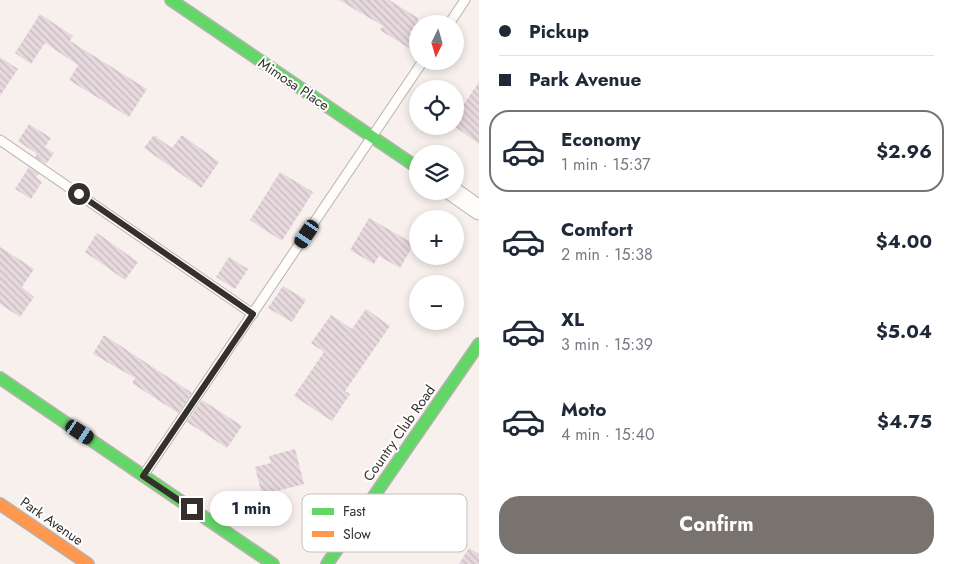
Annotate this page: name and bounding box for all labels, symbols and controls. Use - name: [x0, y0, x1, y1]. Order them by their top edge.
- north arrow: [409, 15, 464, 70]
- map controls: [409, 15, 464, 330]
- text: Pickup: [529, 18, 589, 45]
- street label: Mimosa Place: [255, 53, 333, 115]
- text: Park Avenue: [529, 66, 641, 93]
- button: locate: [409, 80, 464, 135]
- text: Economy: [561, 126, 641, 153]
- icon: car: [501, 129, 546, 174]
- text: $2.96: [876, 138, 932, 165]
- button: layers: [409, 145, 464, 200]
- text: 1 min · 15:37: [561, 153, 650, 176]
- route start: [68, 183, 90, 205]
- button: +: [409, 210, 464, 265]
- text: Comfort: [561, 216, 633, 243]
- car: [292, 217, 321, 251]
- icon: car: [501, 219, 546, 264]
- text: $4.00: [876, 228, 932, 255]
- text: 2 min · 15:38: [561, 243, 653, 266]
- button: −: [409, 275, 464, 330]
- text: XL: [561, 306, 584, 333]
- icon: car: [501, 309, 546, 354]
- text: $5.04: [876, 318, 932, 345]
- text: 3 min · 15:39: [561, 333, 653, 356]
- street label: Country Club Road: [358, 381, 440, 485]
- text: Moto: [561, 396, 606, 423]
- icon: car: [501, 399, 546, 444]
- text: $4.75: [877, 408, 932, 435]
- car: [63, 417, 96, 447]
- text: 4 min · 15:40: [561, 423, 655, 446]
- street label: Park Avenue: [16, 492, 88, 550]
- callout: 1 min: [210, 492, 292, 526]
- legend: [302, 494, 467, 552]
- button: Confirm: [499, 496, 934, 554]
- text: 1 min: [231, 497, 271, 520]
- route end: [181, 498, 203, 520]
- text: Fast: [343, 501, 366, 521]
- text: Slow: [343, 524, 371, 544]

